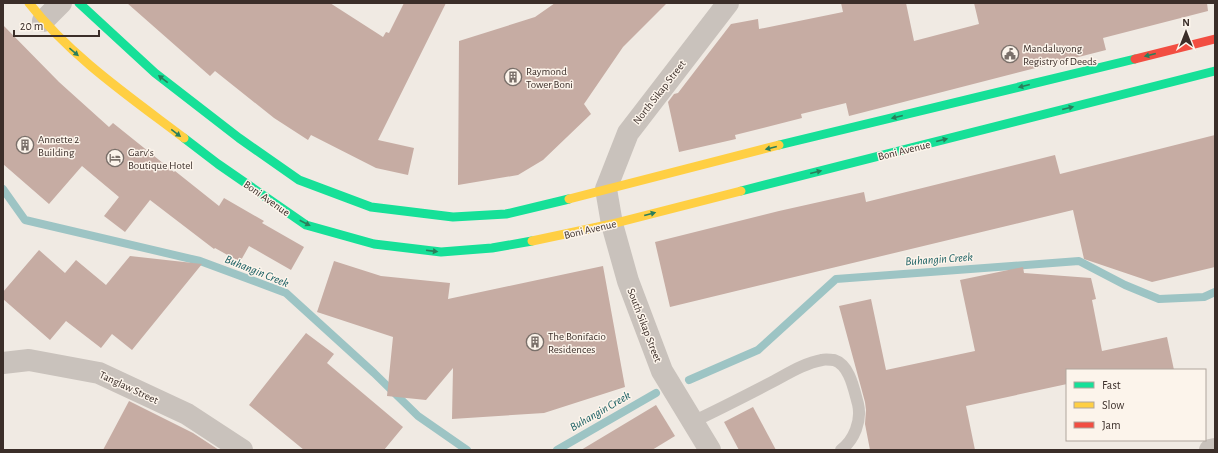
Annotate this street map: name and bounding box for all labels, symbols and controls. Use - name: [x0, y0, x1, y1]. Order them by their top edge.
- scale bar: [14, 12, 99, 38]
- north arrow: [1166, 12, 1206, 52]
- text: N: [1182, 17, 1190, 28]
- text: 20 m: [20, 20, 43, 32]
- place label: Mandaluyong Registry of Deeds: [1023, 43, 1097, 67]
- public building icon: Mandaluyong Registry of Deeds: [1000, 44, 1020, 64]
- one-way arrow: [69, 47, 80, 56]
- one-way arrow: [1144, 52, 1156, 58]
- street label: North Sikap Street: [631, 58, 688, 127]
- place label: Raymond Tower Boni: [526, 66, 573, 90]
- building icon: Raymond Tower Boni: [503, 67, 523, 87]
- one-way arrow: [157, 75, 168, 83]
- one-way arrow: [1017, 83, 1030, 89]
- one-way arrow: [1063, 105, 1075, 111]
- one-way arrow: [891, 114, 904, 120]
- one-way arrow: [171, 128, 182, 137]
- place label: Annette 2 Building: [38, 134, 79, 158]
- building icon: Annette 2 Building: [15, 135, 35, 155]
- one-way arrow: [937, 137, 949, 143]
- street label: Boni Avenue: [877, 139, 931, 162]
- one-way arrow: [765, 145, 777, 151]
- place label: Garv's Boutique Hotel: [128, 147, 193, 171]
- hotel icon: Garv's Boutique Hotel: [105, 148, 125, 168]
- one-way arrow: [810, 168, 823, 174]
- street label: Boni Avenue: [242, 179, 292, 218]
- one-way arrow: [644, 211, 656, 217]
- street label: Boni Avenue: [563, 218, 617, 241]
- one-way arrow: [299, 220, 311, 226]
- one-way arrow: [426, 248, 438, 254]
- water label: Buhangin Creek: [905, 251, 974, 267]
- water label: Buhangin Creek: [223, 253, 291, 289]
- street label: South Sikap Street: [625, 287, 664, 364]
- place label: The Bonifacio Residences: [548, 331, 606, 355]
- building icon: The Bonifacio Residences: [525, 332, 545, 352]
- street label: Tanglaw Street: [98, 369, 160, 406]
- legend: [1066, 369, 1206, 441]
- text: Fast: [1102, 379, 1121, 391]
- water label: Buhangin Creek: [568, 389, 633, 433]
- text: Slow: [1102, 399, 1124, 411]
- text: Jam: [1102, 419, 1121, 431]

